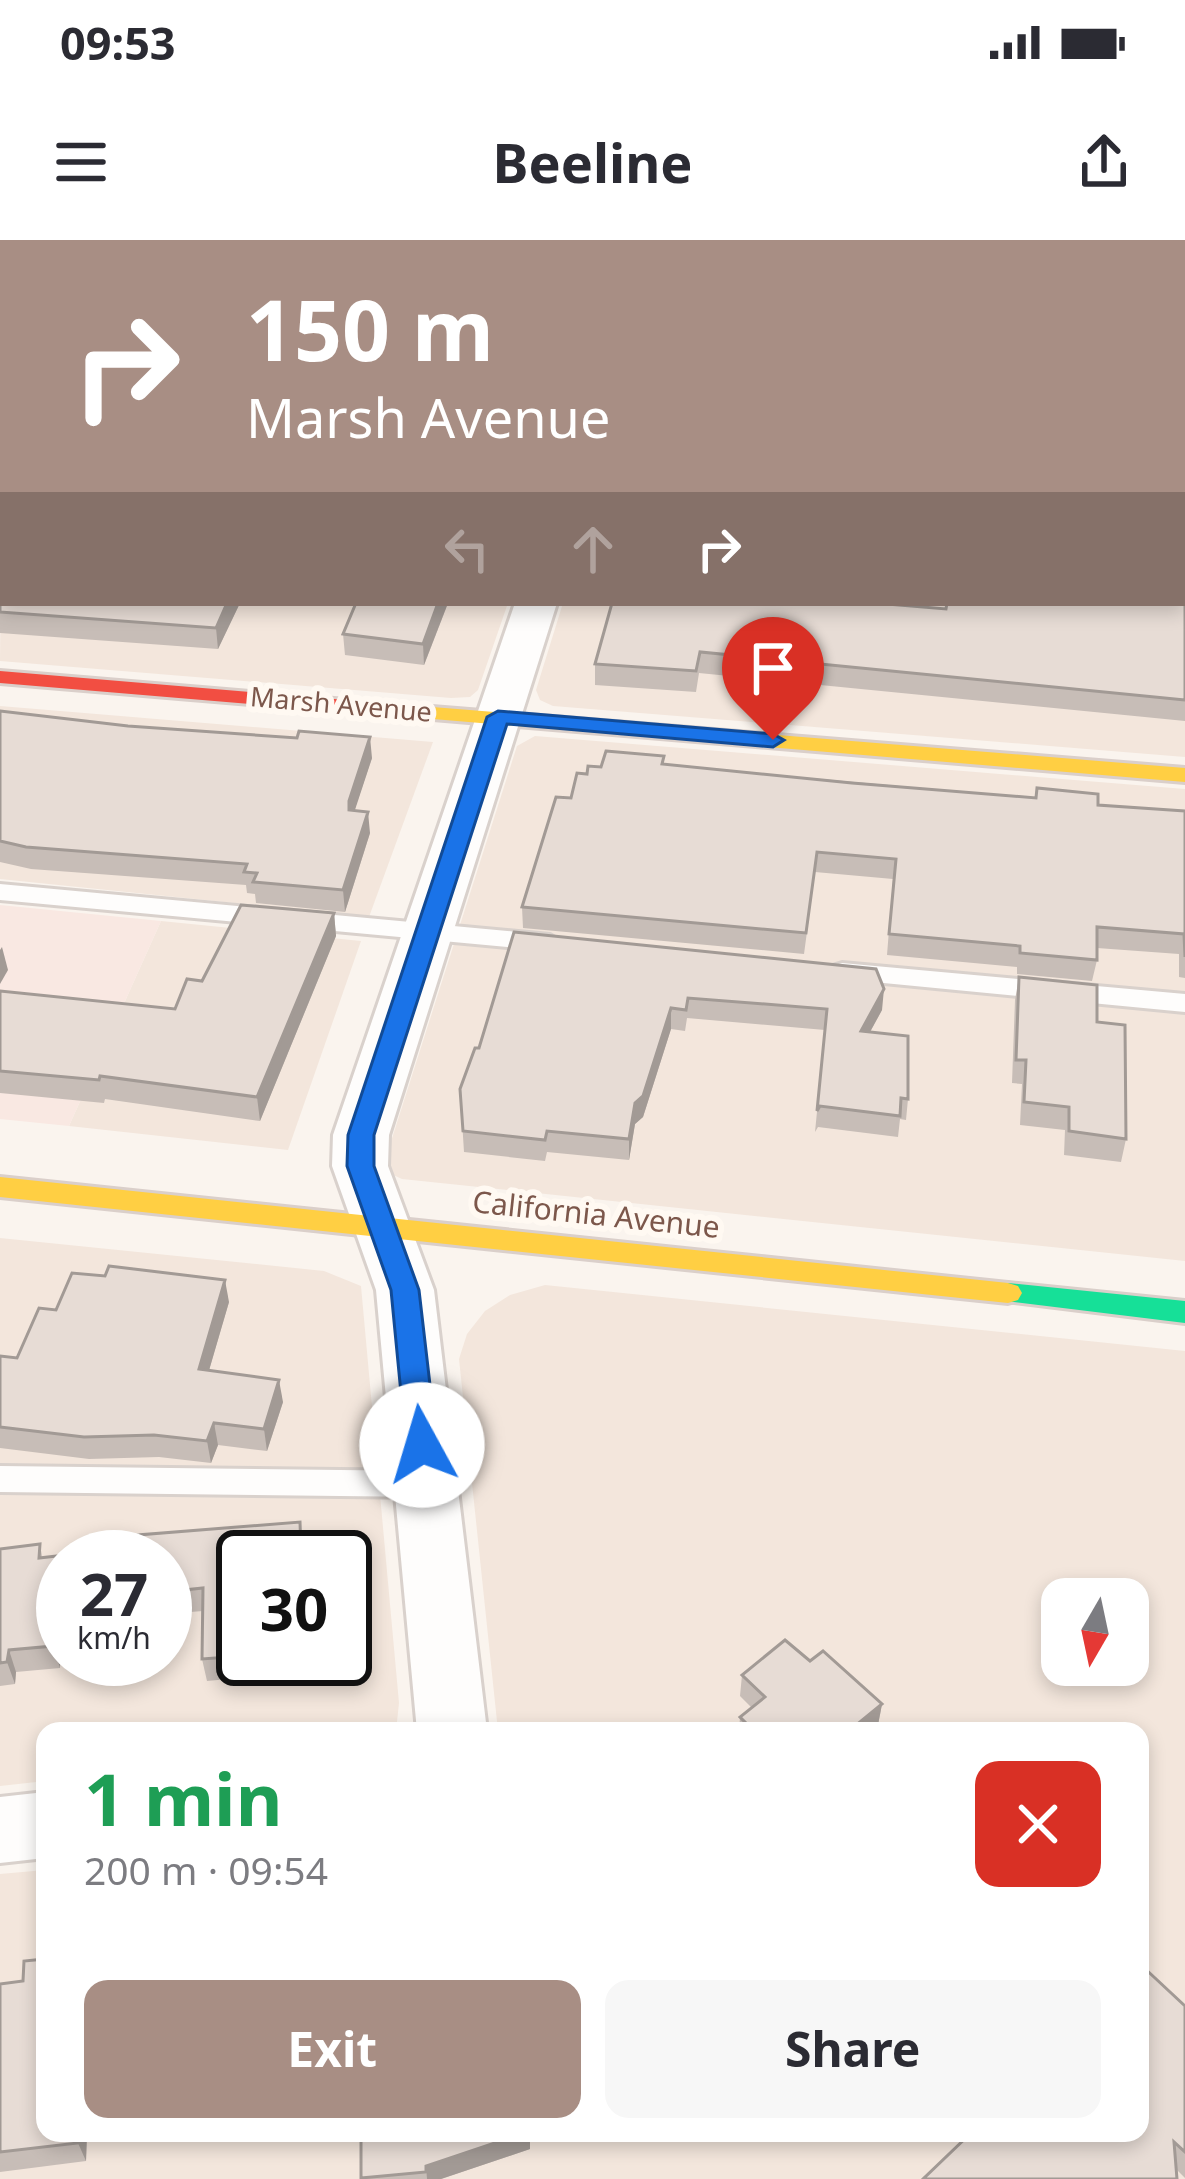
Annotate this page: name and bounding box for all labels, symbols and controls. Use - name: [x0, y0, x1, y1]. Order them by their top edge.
- text: 09:53: [60, 12, 176, 73]
- text: Beeline: [493, 125, 692, 199]
- icon: menu: [48, 129, 114, 195]
- icon: share: [1071, 129, 1137, 195]
- text: 150 m: [246, 271, 494, 386]
- icon: right: [48, 288, 204, 444]
- text: Marsh Avenue: [246, 380, 610, 454]
- icon: left: [434, 516, 500, 582]
- icon: ahead: [560, 516, 626, 582]
- icon: right: [686, 516, 752, 582]
- pin: [722, 617, 824, 740]
- icon: arrive: [740, 635, 806, 701]
- street label: Marsh Avenue: [249, 677, 434, 730]
- street label: California Avenue: [471, 1180, 722, 1247]
- position arrow: [359, 1382, 485, 1508]
- speed limit sign: 30: [216, 1530, 372, 1686]
- text: 27: [80, 1552, 148, 1634]
- north arrow: [1041, 1578, 1149, 1686]
- map controls: [1041, 1578, 1149, 1686]
- text: km/h: [77, 1617, 151, 1658]
- text: 1 min: [84, 1749, 282, 1847]
- button: close: [975, 1761, 1101, 1887]
- text: 200 m · 09:54: [84, 1843, 328, 1896]
- button: Exit: [84, 1980, 581, 2118]
- button: Share: [605, 1980, 1101, 2118]

